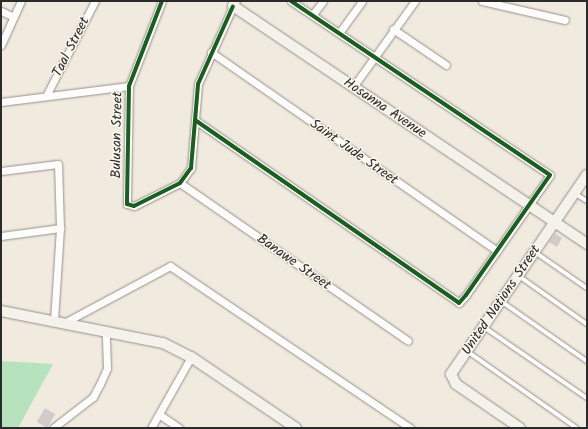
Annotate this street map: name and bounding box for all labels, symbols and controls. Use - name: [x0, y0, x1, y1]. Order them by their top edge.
- street label: Taal Street: [49, 14, 93, 80]
- street label: Hosanna Avenue: [340, 74, 430, 142]
- street label: Bulusan Street: [108, 91, 126, 179]
- street label: Saint Jude Street: [307, 115, 401, 189]
- street label: Banawe Street: [254, 230, 334, 294]
- street label: United Nations Street: [458, 242, 544, 358]

